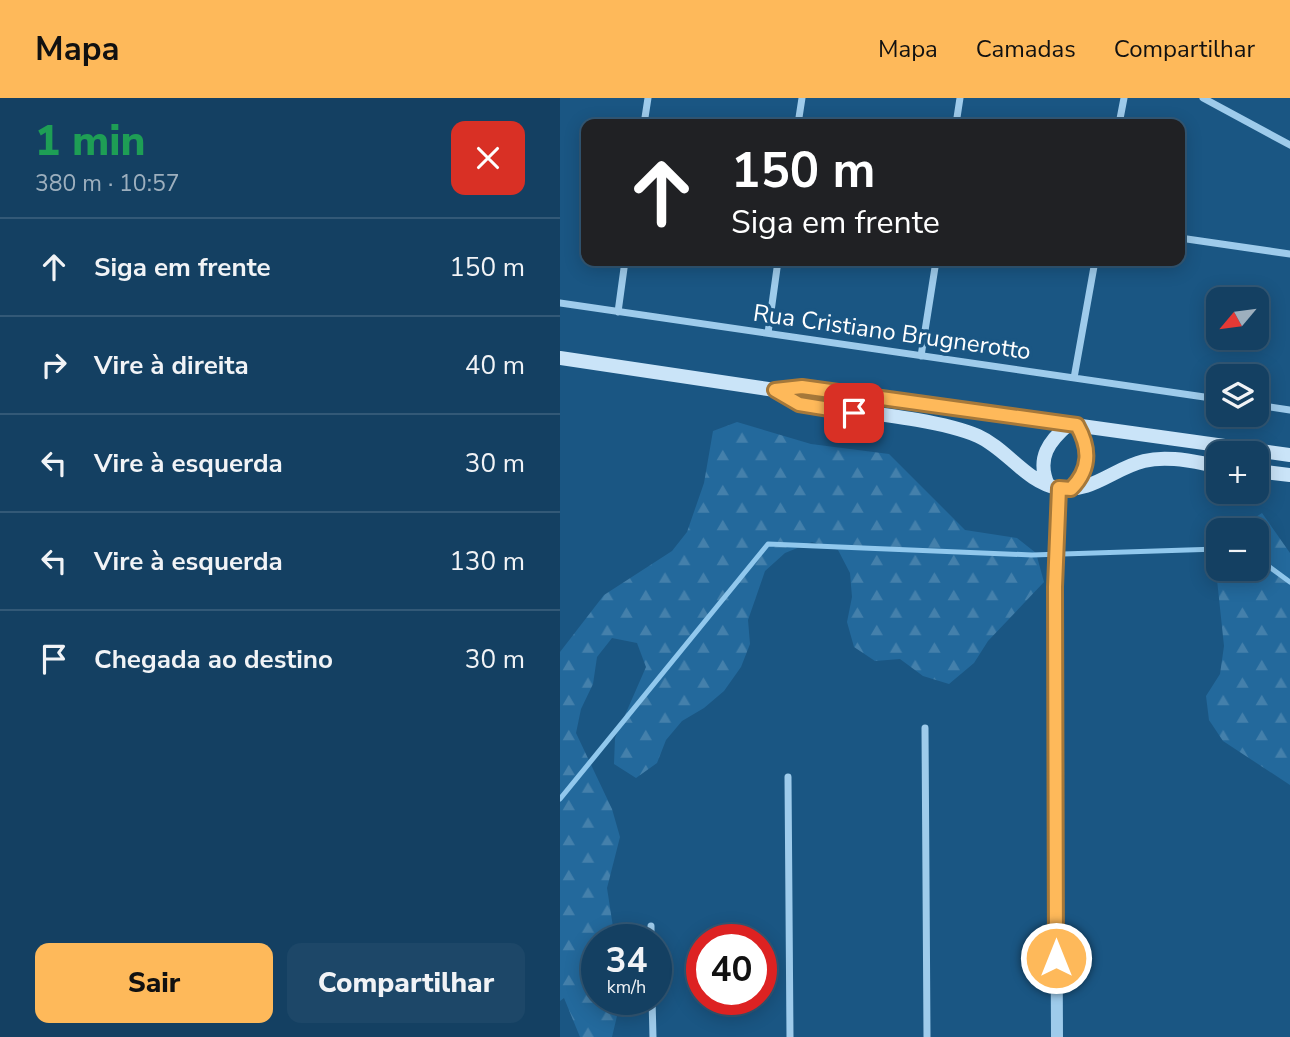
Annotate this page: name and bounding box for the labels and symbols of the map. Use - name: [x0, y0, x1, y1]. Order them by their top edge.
- north arrow: [1206, 287, 1269, 350]
- street label: Rua Cristiano Brugnerotto: [751, 297, 1033, 367]
- pin: [824, 383, 884, 443]
- position arrow: [1019, 921, 1093, 995]
- speed limit sign: 40: [686, 924, 777, 1015]

